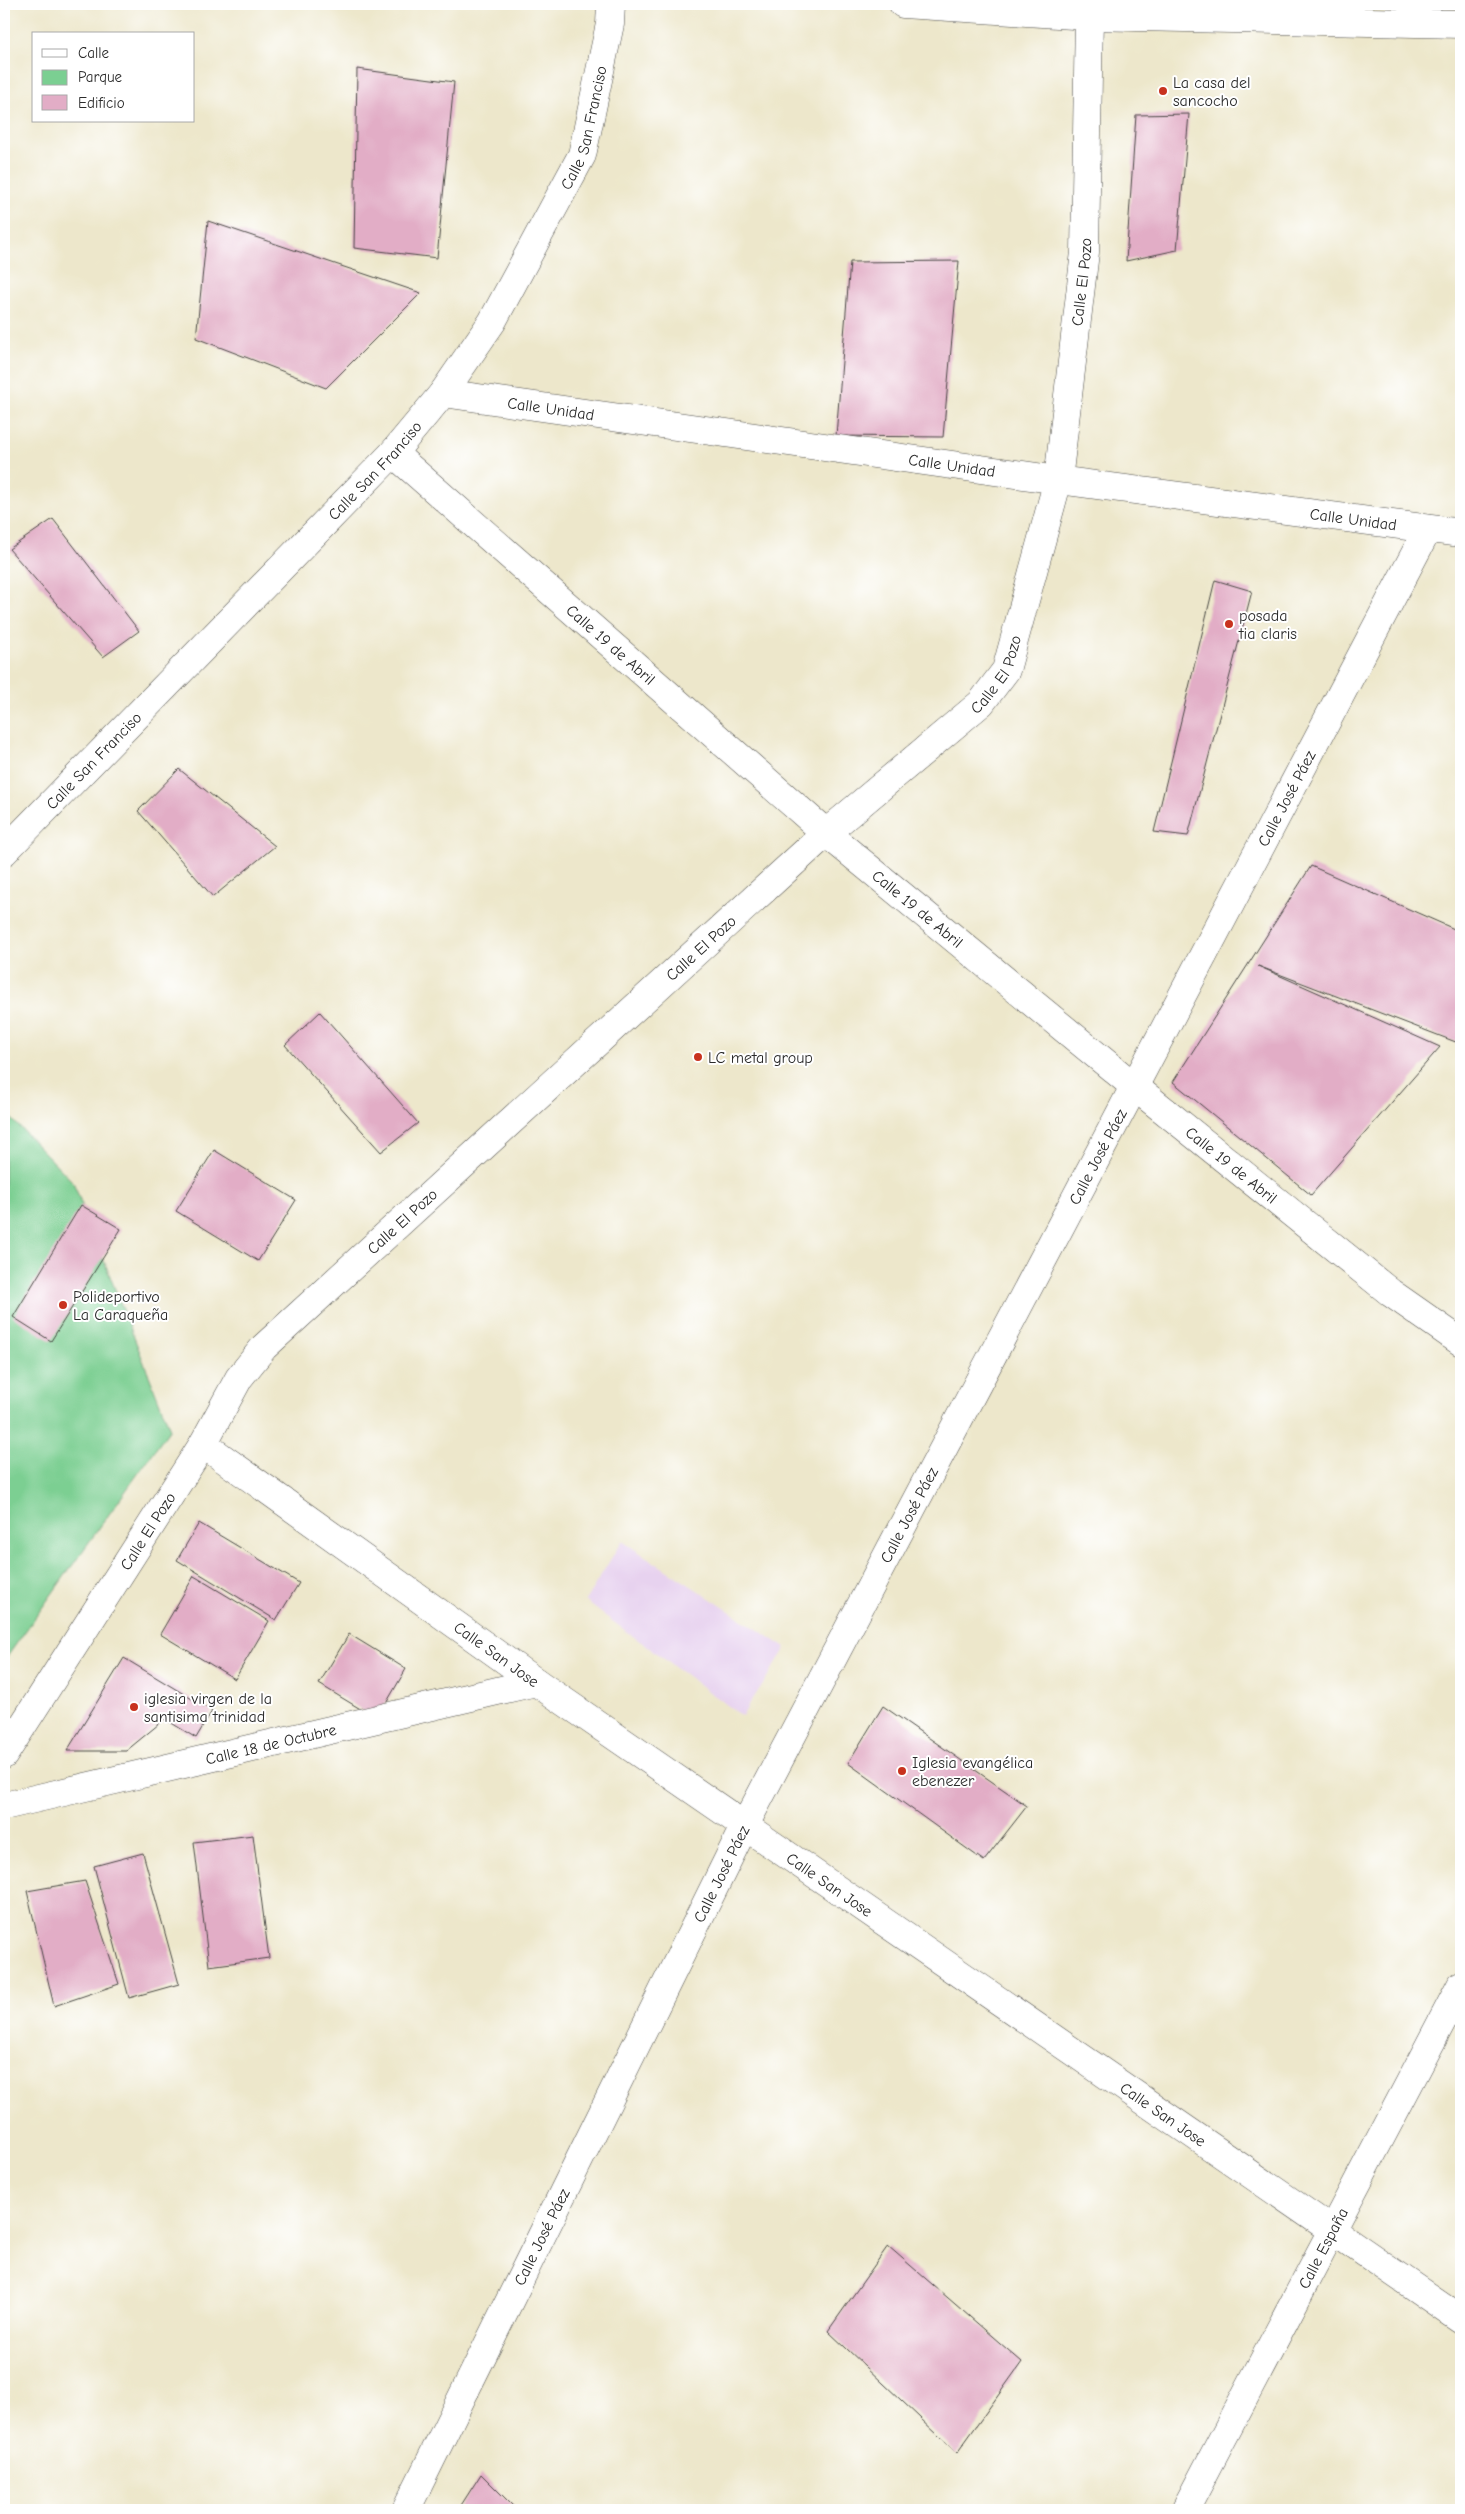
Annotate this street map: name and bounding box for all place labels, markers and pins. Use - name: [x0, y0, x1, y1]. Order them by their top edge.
- place label: La casa del sancocho: [1173, 74, 1251, 110]
- marker: La casa del sancocho: [1157, 85, 1169, 97]
- place label: posada tia claris: [1238, 607, 1297, 643]
- marker: posada tia claris: [1223, 618, 1235, 630]
- place label: LC metal group: [708, 1049, 813, 1067]
- marker: LC metal group: [692, 1051, 704, 1063]
- place label: Polideportivo La Caraqueña: [73, 1288, 168, 1324]
- marker: Polideportivo La Caraqueña: [57, 1299, 69, 1311]
- place label: iglesia virgen de la santisima trinidad: [144, 1690, 272, 1726]
- marker: iglesia virgen de la santisima trinidad: [128, 1701, 140, 1713]
- place label: Iglesia evangélica ebenezer: [912, 1754, 1033, 1790]
- marker: Iglesia evangélica ebenezer: [896, 1765, 908, 1777]

